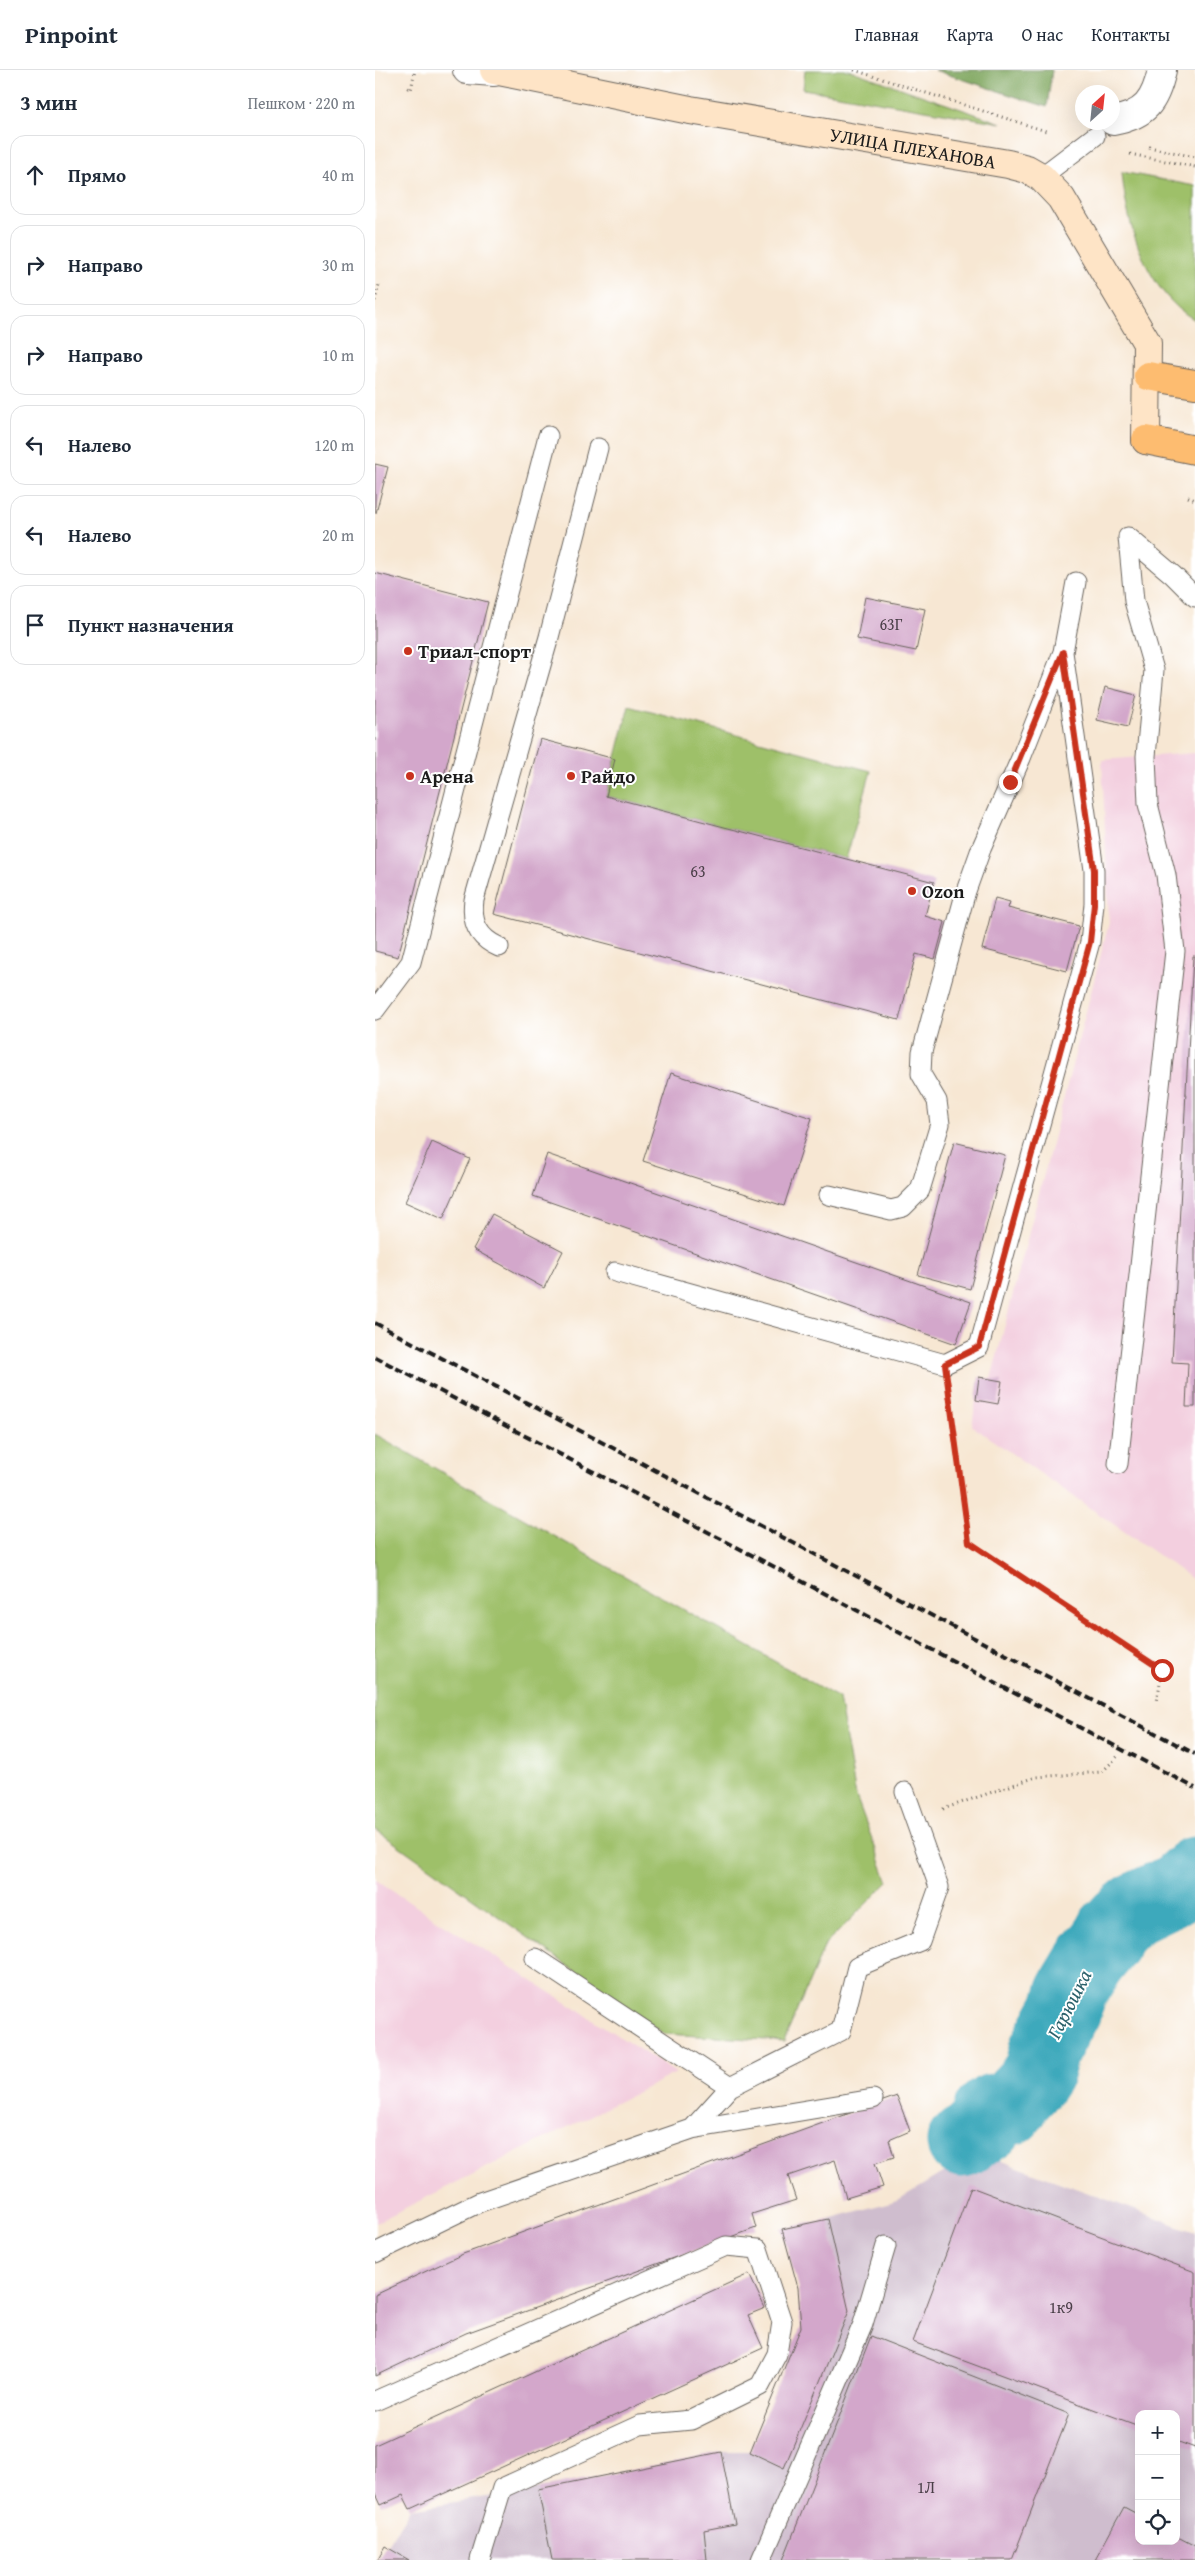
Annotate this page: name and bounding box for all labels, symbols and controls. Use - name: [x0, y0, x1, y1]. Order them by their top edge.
- text: Pinpoint: [25, 17, 118, 52]
- text: Главная: [855, 21, 919, 48]
- text: Карта: [947, 21, 993, 48]
- text: О нас: [1021, 21, 1063, 48]
- text: Контакты: [1091, 21, 1170, 48]
- north arrow: [1075, 85, 1120, 130]
- text: 3 мин: [20, 87, 77, 118]
- text: Пешком · 220 m: [248, 91, 355, 115]
- street label: УЛИЦА ПЛЕХАНОВА: [828, 120, 998, 176]
- icon: ahead: [21, 161, 49, 189]
- text: Прямо: [68, 161, 126, 189]
- text: 40 m: [322, 163, 354, 187]
- icon: right: [21, 251, 49, 279]
- text: Направо: [68, 251, 143, 279]
- text: 30 m: [322, 253, 354, 277]
- icon: right: [21, 341, 49, 369]
- text: Направо: [68, 341, 143, 369]
- text: 10 m: [322, 343, 354, 367]
- icon: left: [21, 431, 49, 459]
- text: Налево: [68, 431, 131, 459]
- text: 120 m: [314, 433, 354, 457]
- icon: left: [21, 521, 49, 549]
- text: Налево: [68, 521, 131, 549]
- text: 20 m: [322, 523, 354, 547]
- icon: arrive: [21, 611, 49, 639]
- text: Пункт назначения: [68, 611, 234, 639]
- house number: 63Г: [879, 612, 903, 636]
- place label: Триал-спорт: [418, 637, 532, 665]
- marker: Триал-спорт: [402, 645, 414, 657]
- place label: Арена: [420, 762, 474, 790]
- place label: Райдо: [581, 762, 635, 790]
- marker: Арена: [404, 770, 416, 782]
- marker: Райдо: [565, 770, 577, 782]
- route end: [999, 771, 1022, 794]
- house number: 63: [690, 859, 706, 883]
- place label: Ozon: [922, 877, 965, 905]
- marker: Ozon: [906, 885, 918, 897]
- route start: [1151, 1659, 1174, 1682]
- water label: Гарюшка: [1038, 1963, 1099, 2044]
- house number: 1к9: [1049, 2295, 1073, 2319]
- map controls: [1135, 2410, 1180, 2545]
- button: +: [1135, 2410, 1180, 2455]
- button: −: [1135, 2455, 1180, 2500]
- house number: 1Л: [917, 2475, 935, 2499]
- button: locate: [1135, 2500, 1180, 2545]

